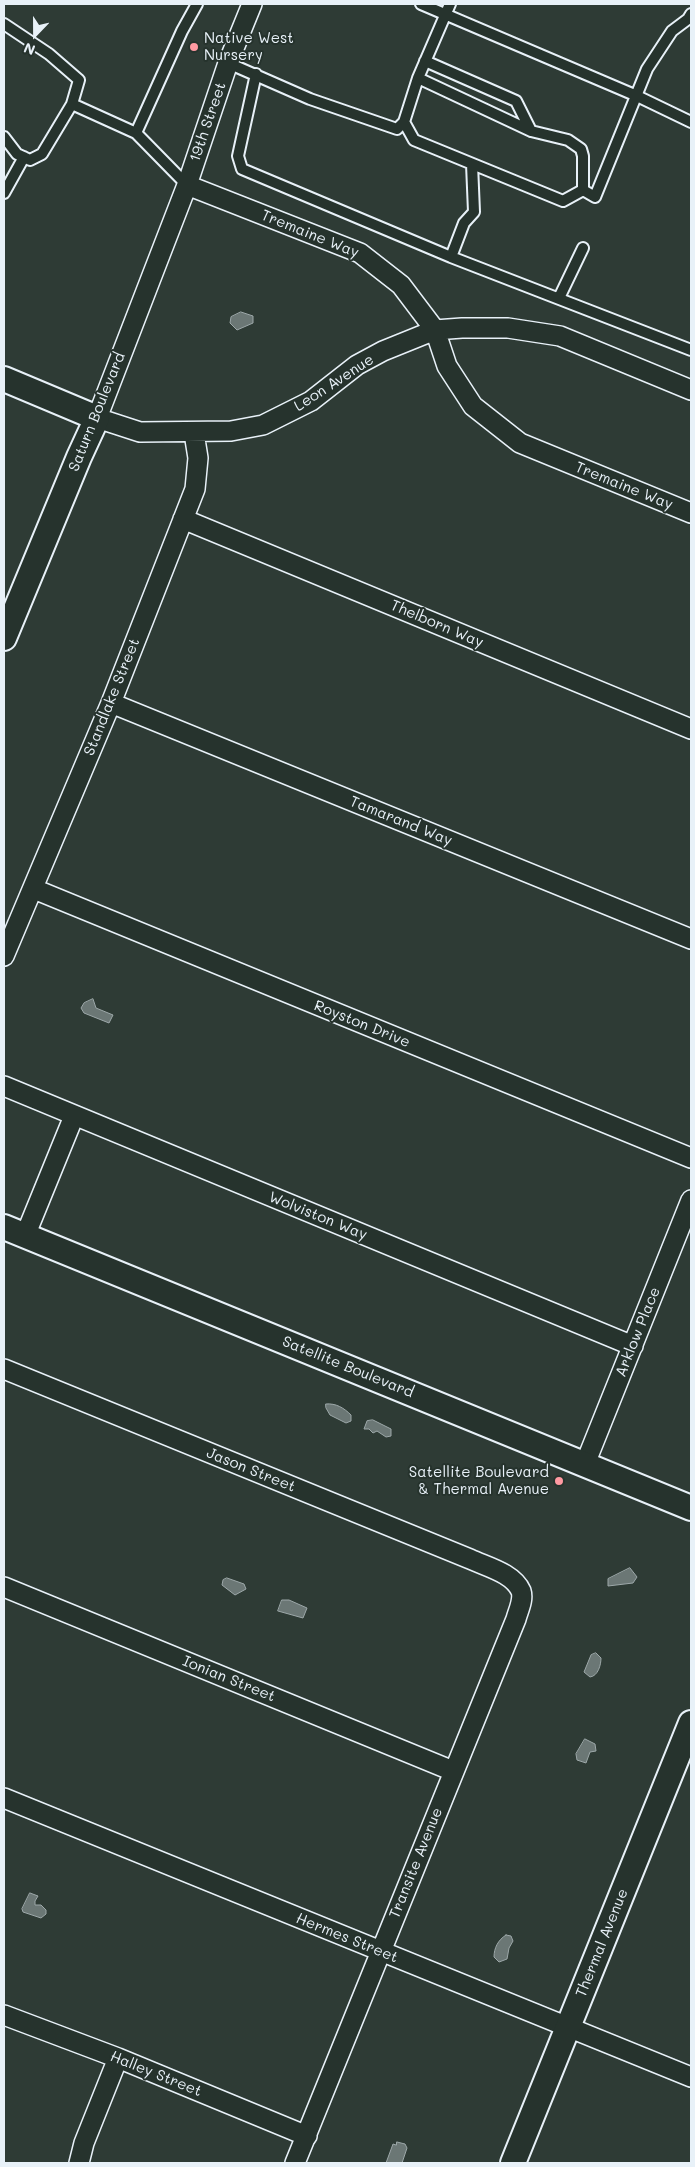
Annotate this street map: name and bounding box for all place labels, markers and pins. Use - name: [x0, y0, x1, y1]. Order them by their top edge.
- place label: Native West Nursery: [204, 29, 294, 64]
- marker: Native West Nursery: [188, 41, 200, 53]
- place label: Satellite Boulevard & Thermal Avenue: [409, 1463, 549, 1498]
- marker: Satellite Boulevard & Thermal Avenue: [553, 1475, 565, 1487]

